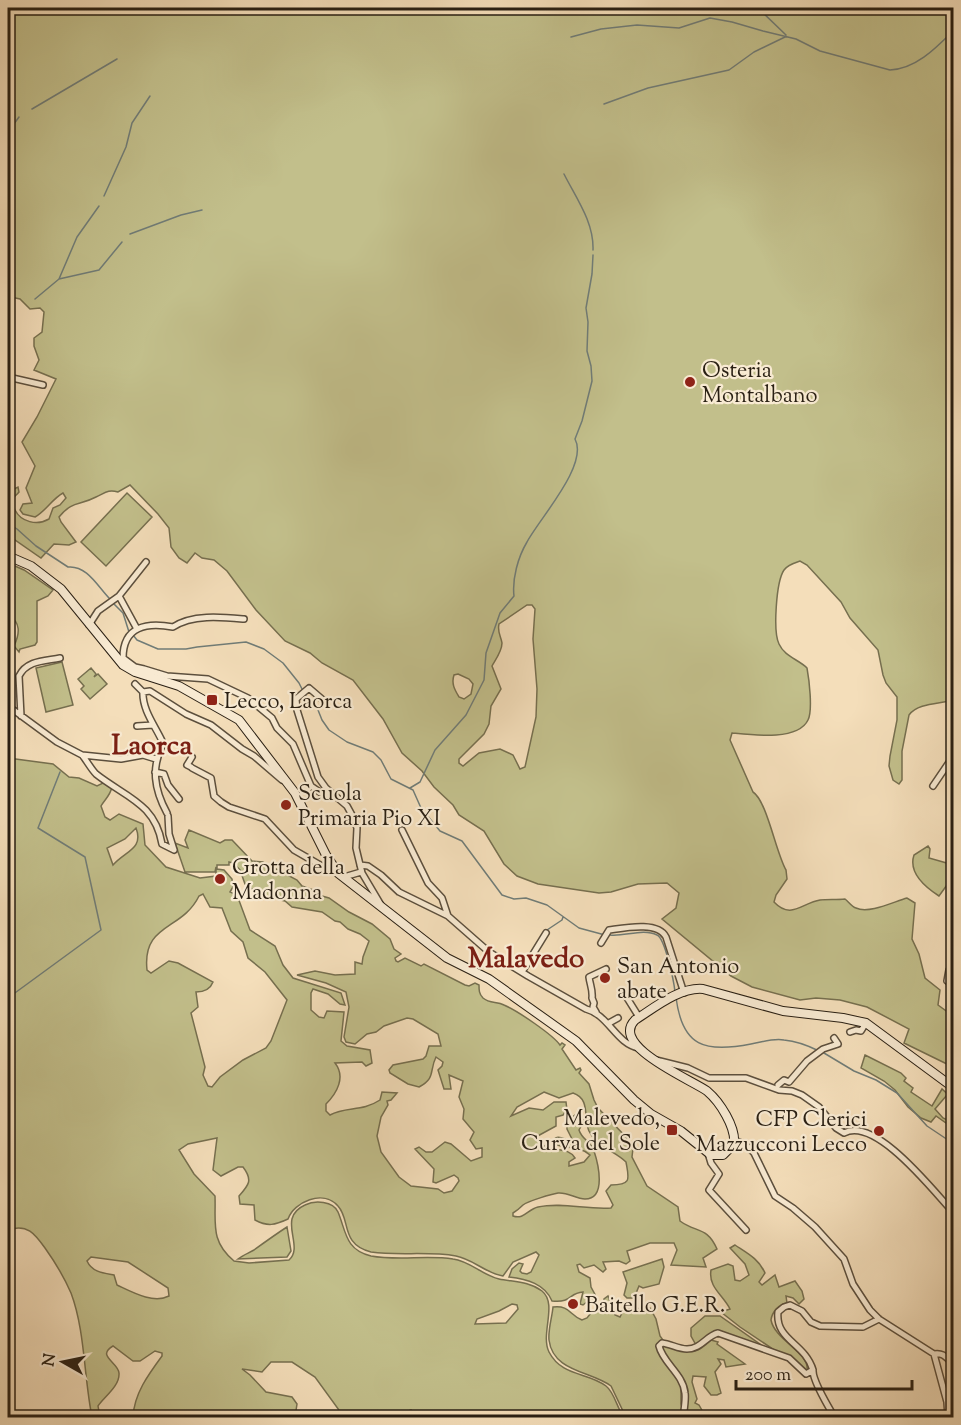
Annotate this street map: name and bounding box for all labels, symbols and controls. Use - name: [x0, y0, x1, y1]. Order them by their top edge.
- place label: Osteria Montalbano: [702, 356, 818, 413]
- marker: Osteria Montalbano: [683, 375, 697, 389]
- place label: Lecco, Laorca: [224, 687, 353, 719]
- marker: Lecco, Laorca: [205, 693, 219, 707]
- district label: Laorca: [112, 727, 192, 767]
- place label: Scuola Primaria Pio XI: [298, 779, 441, 836]
- marker: Scuola Primaria Pio XI: [279, 798, 293, 812]
- place label: Grotta della Madonna: [232, 853, 345, 910]
- marker: Grotta della Madonna: [213, 872, 227, 886]
- district label: Malavedo: [468, 940, 584, 980]
- place label: San Antonio abate: [617, 952, 739, 1009]
- marker: San Antonio abate: [598, 971, 612, 985]
- place label: Malevedo, Curva del Sole: [521, 1104, 660, 1161]
- place label: CFP Clerici Mazzucconi Lecco: [696, 1105, 867, 1162]
- marker: Malevedo, Curva del Sole: [665, 1123, 679, 1137]
- marker: CFP Clerici Mazzucconi Lecco: [872, 1124, 886, 1138]
- place label: Baitello G.E.R.: [585, 1291, 725, 1323]
- marker: Baitello G.E.R.: [566, 1297, 580, 1311]
- north arrow: [33, 1332, 93, 1392]
- text: N: [38, 1352, 63, 1368]
- scale bar: [736, 1353, 912, 1391]
- text: 200 m: [745, 1363, 791, 1389]

